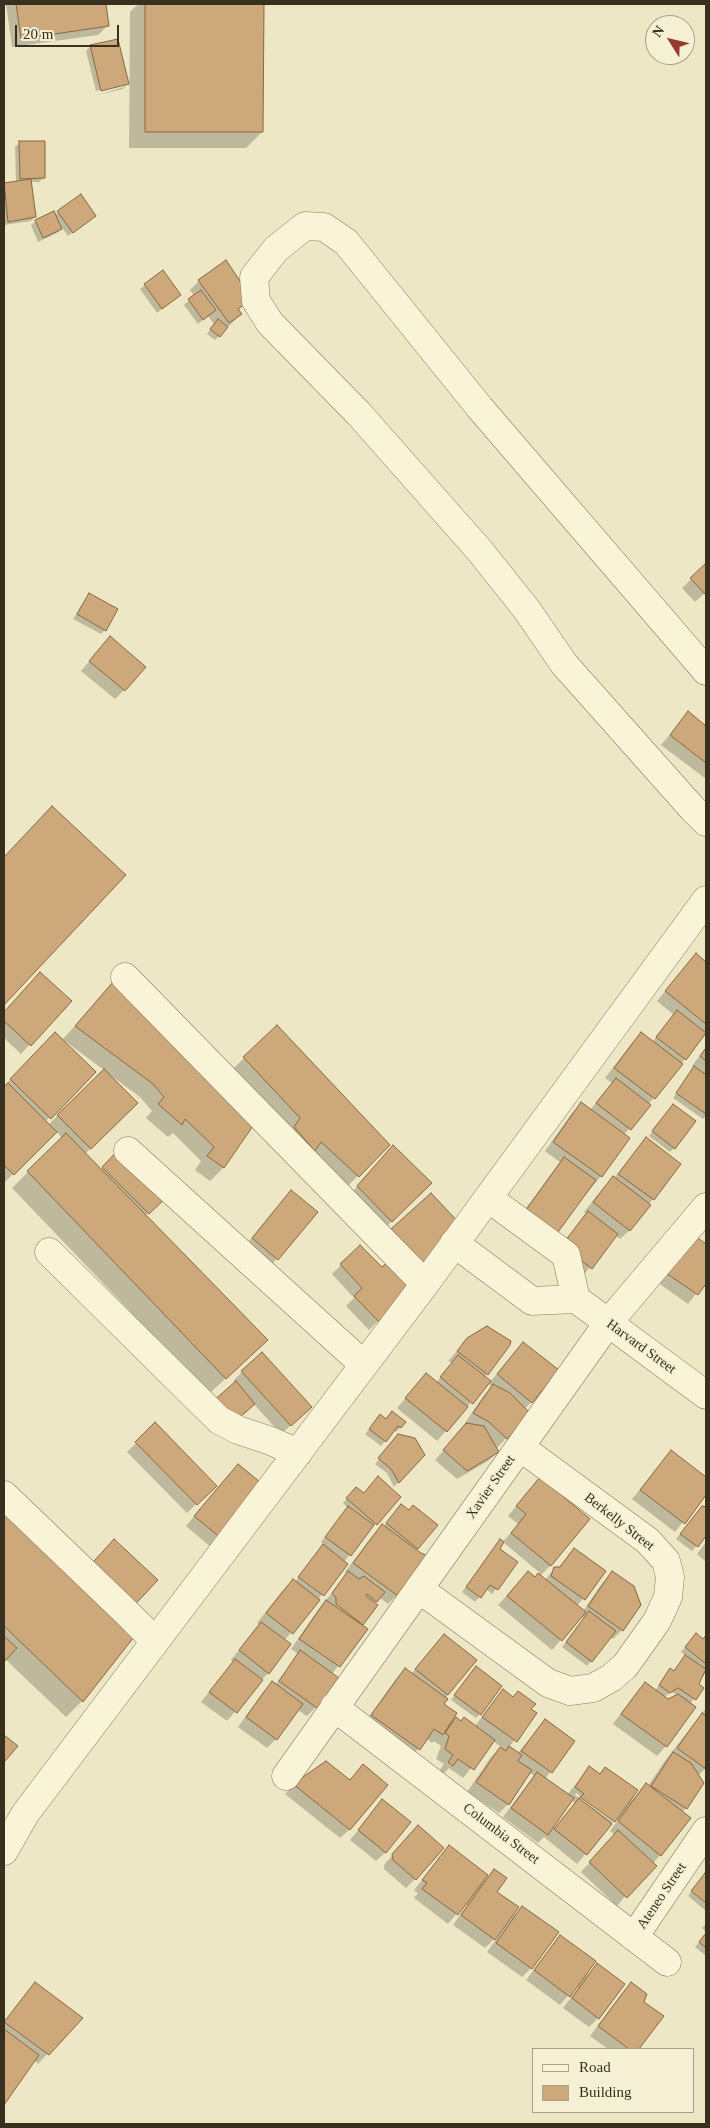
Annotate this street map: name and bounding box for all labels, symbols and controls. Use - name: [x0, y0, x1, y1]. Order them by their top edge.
- scale bar: [18, 15, 121, 47]
- north arrow: [645, 15, 695, 65]
- text: N: [649, 23, 667, 40]
- text: 20 m: [23, 26, 53, 42]
- street label: Harvard Street: [603, 1316, 679, 1378]
- street label: Xavier Street: [463, 1452, 519, 1522]
- street label: Berkelly Street: [581, 1489, 657, 1555]
- street label: Columbia Street: [459, 1800, 543, 1868]
- street label: Ateneo Street: [634, 1860, 690, 1932]
- legend: [532, 2048, 695, 2113]
- text: Road: [579, 2059, 611, 2075]
- text: Building: [579, 2084, 632, 2100]

